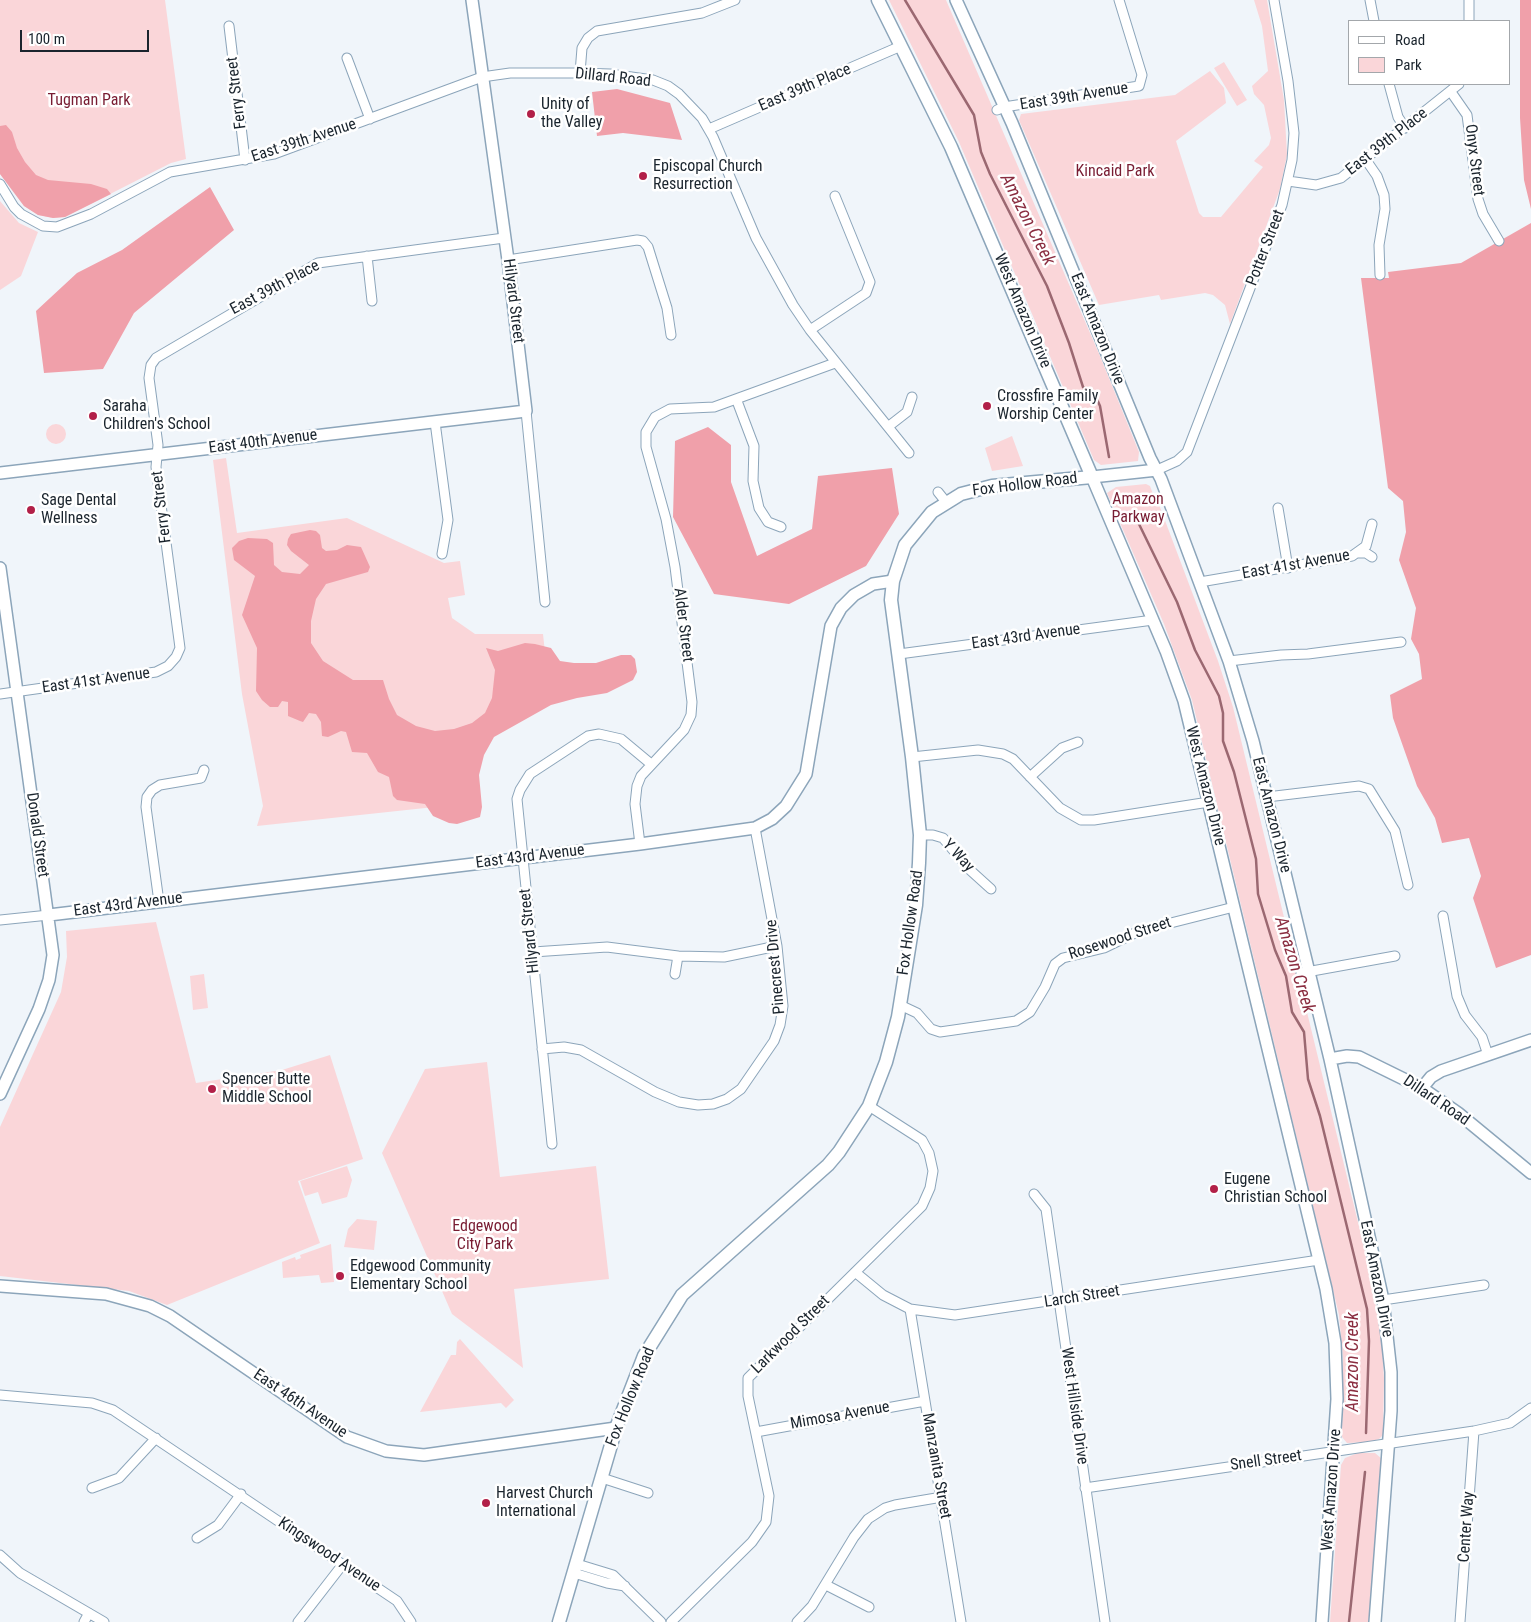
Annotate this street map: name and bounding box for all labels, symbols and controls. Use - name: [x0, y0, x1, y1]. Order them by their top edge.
- scale bar: [22, 20, 151, 52]
- legend: [1348, 20, 1511, 85]
- text: 100 m: [28, 30, 65, 48]
- text: Road: [1395, 31, 1425, 49]
- street label: Ferry Street: [223, 56, 251, 130]
- text: Park: [1395, 56, 1422, 74]
- street label: East 39th Place: [756, 60, 854, 116]
- street label: Dillard Road: [574, 64, 652, 92]
- street label: East 39th Avenue: [1019, 79, 1129, 115]
- park label: Tugman Park: [48, 91, 130, 111]
- place label: Unity of the Valley: [541, 95, 602, 133]
- street label: East 39th Place: [1342, 104, 1432, 180]
- marker: Unity of the Valley: [525, 108, 537, 120]
- street label: East 39th Avenue: [249, 115, 359, 167]
- street label: Onyx Street: [1460, 123, 1488, 197]
- place label: Episcopal Church Resurrection: [653, 157, 763, 195]
- park label: Kincaid Park: [1075, 162, 1155, 182]
- marker: Episcopal Church Resurrection: [637, 170, 649, 182]
- water label: Amazon Creek: [995, 171, 1059, 269]
- street label: Potter Street: [1243, 207, 1289, 289]
- street label: West Amazon Drive: [989, 251, 1055, 371]
- street label: East 39th Place: [227, 256, 323, 320]
- street label: Hilyard Street: [498, 257, 528, 345]
- street label: East Amazon Drive: [1066, 270, 1128, 388]
- place label: Crossfire Family Worship Center: [997, 387, 1098, 425]
- place label: Saraha Children's School: [103, 397, 211, 435]
- marker: Crossfire Family Worship Center: [981, 400, 993, 412]
- marker: Saraha Children's School: [87, 410, 99, 422]
- street label: East 40th Avenue: [208, 426, 318, 458]
- street label: Fox Hollow Road: [971, 469, 1079, 501]
- street label: Ferry Street: [148, 470, 176, 544]
- park label: Amazon Parkway: [1111, 490, 1165, 528]
- place label: Sage Dental Wellness: [41, 491, 116, 529]
- marker: Sage Dental Wellness: [25, 504, 37, 516]
- street label: East 41st Avenue: [1241, 546, 1351, 584]
- street label: Alder Street: [669, 587, 697, 663]
- street label: East 43rd Avenue: [970, 620, 1082, 654]
- street label: East 41st Avenue: [41, 664, 151, 698]
- street label: West Amazon Drive: [1181, 724, 1229, 848]
- street label: East Amazon Drive: [1247, 755, 1295, 875]
- street label: Donald Street: [22, 791, 52, 879]
- street label: Y Way: [938, 835, 978, 877]
- street label: East 43rd Avenue: [474, 841, 586, 873]
- street label: Fox Hollow Road: [894, 869, 928, 977]
- street label: Hilyard Street: [516, 888, 544, 974]
- street label: East 43rd Avenue: [72, 889, 184, 921]
- street label: Rosewood Street: [1066, 913, 1174, 965]
- water label: Amazon Creek: [1269, 914, 1319, 1016]
- street label: Pinecrest Drive: [762, 919, 790, 1015]
- place label: Spencer Butte Middle School: [222, 1070, 312, 1108]
- street label: Dillard Road: [1399, 1072, 1473, 1130]
- marker: Spencer Butte Middle School: [206, 1083, 218, 1095]
- place label: Eugene Christian School: [1224, 1170, 1327, 1208]
- marker: Eugene Christian School: [1208, 1183, 1220, 1195]
- park label: Edgewood City Park: [452, 1217, 518, 1255]
- street label: East Amazon Drive: [1355, 1219, 1397, 1339]
- place label: Edgewood Community Elementary School: [350, 1257, 491, 1295]
- marker: Edgewood Community Elementary School: [334, 1270, 346, 1282]
- street label: Larch Street: [1043, 1282, 1121, 1312]
- street label: Larkwood Street: [748, 1292, 834, 1378]
- water label: Amazon Creek: [1342, 1312, 1364, 1412]
- street label: Fox Hollow Road: [602, 1344, 660, 1450]
- street label: West Hillside Drive: [1056, 1346, 1092, 1466]
- street label: East 46th Avenue: [249, 1365, 351, 1443]
- street label: Mimosa Avenue: [789, 1398, 891, 1434]
- street label: Manzanita Street: [917, 1412, 955, 1520]
- street label: West Amazon Drive: [1318, 1428, 1346, 1552]
- street label: Snell Street: [1229, 1446, 1303, 1476]
- place label: Harvest Church International: [496, 1484, 593, 1522]
- street label: Center Way: [1455, 1491, 1479, 1563]
- marker: Harvest Church International: [480, 1497, 492, 1509]
- street label: Kingswood Avenue: [274, 1514, 384, 1596]

